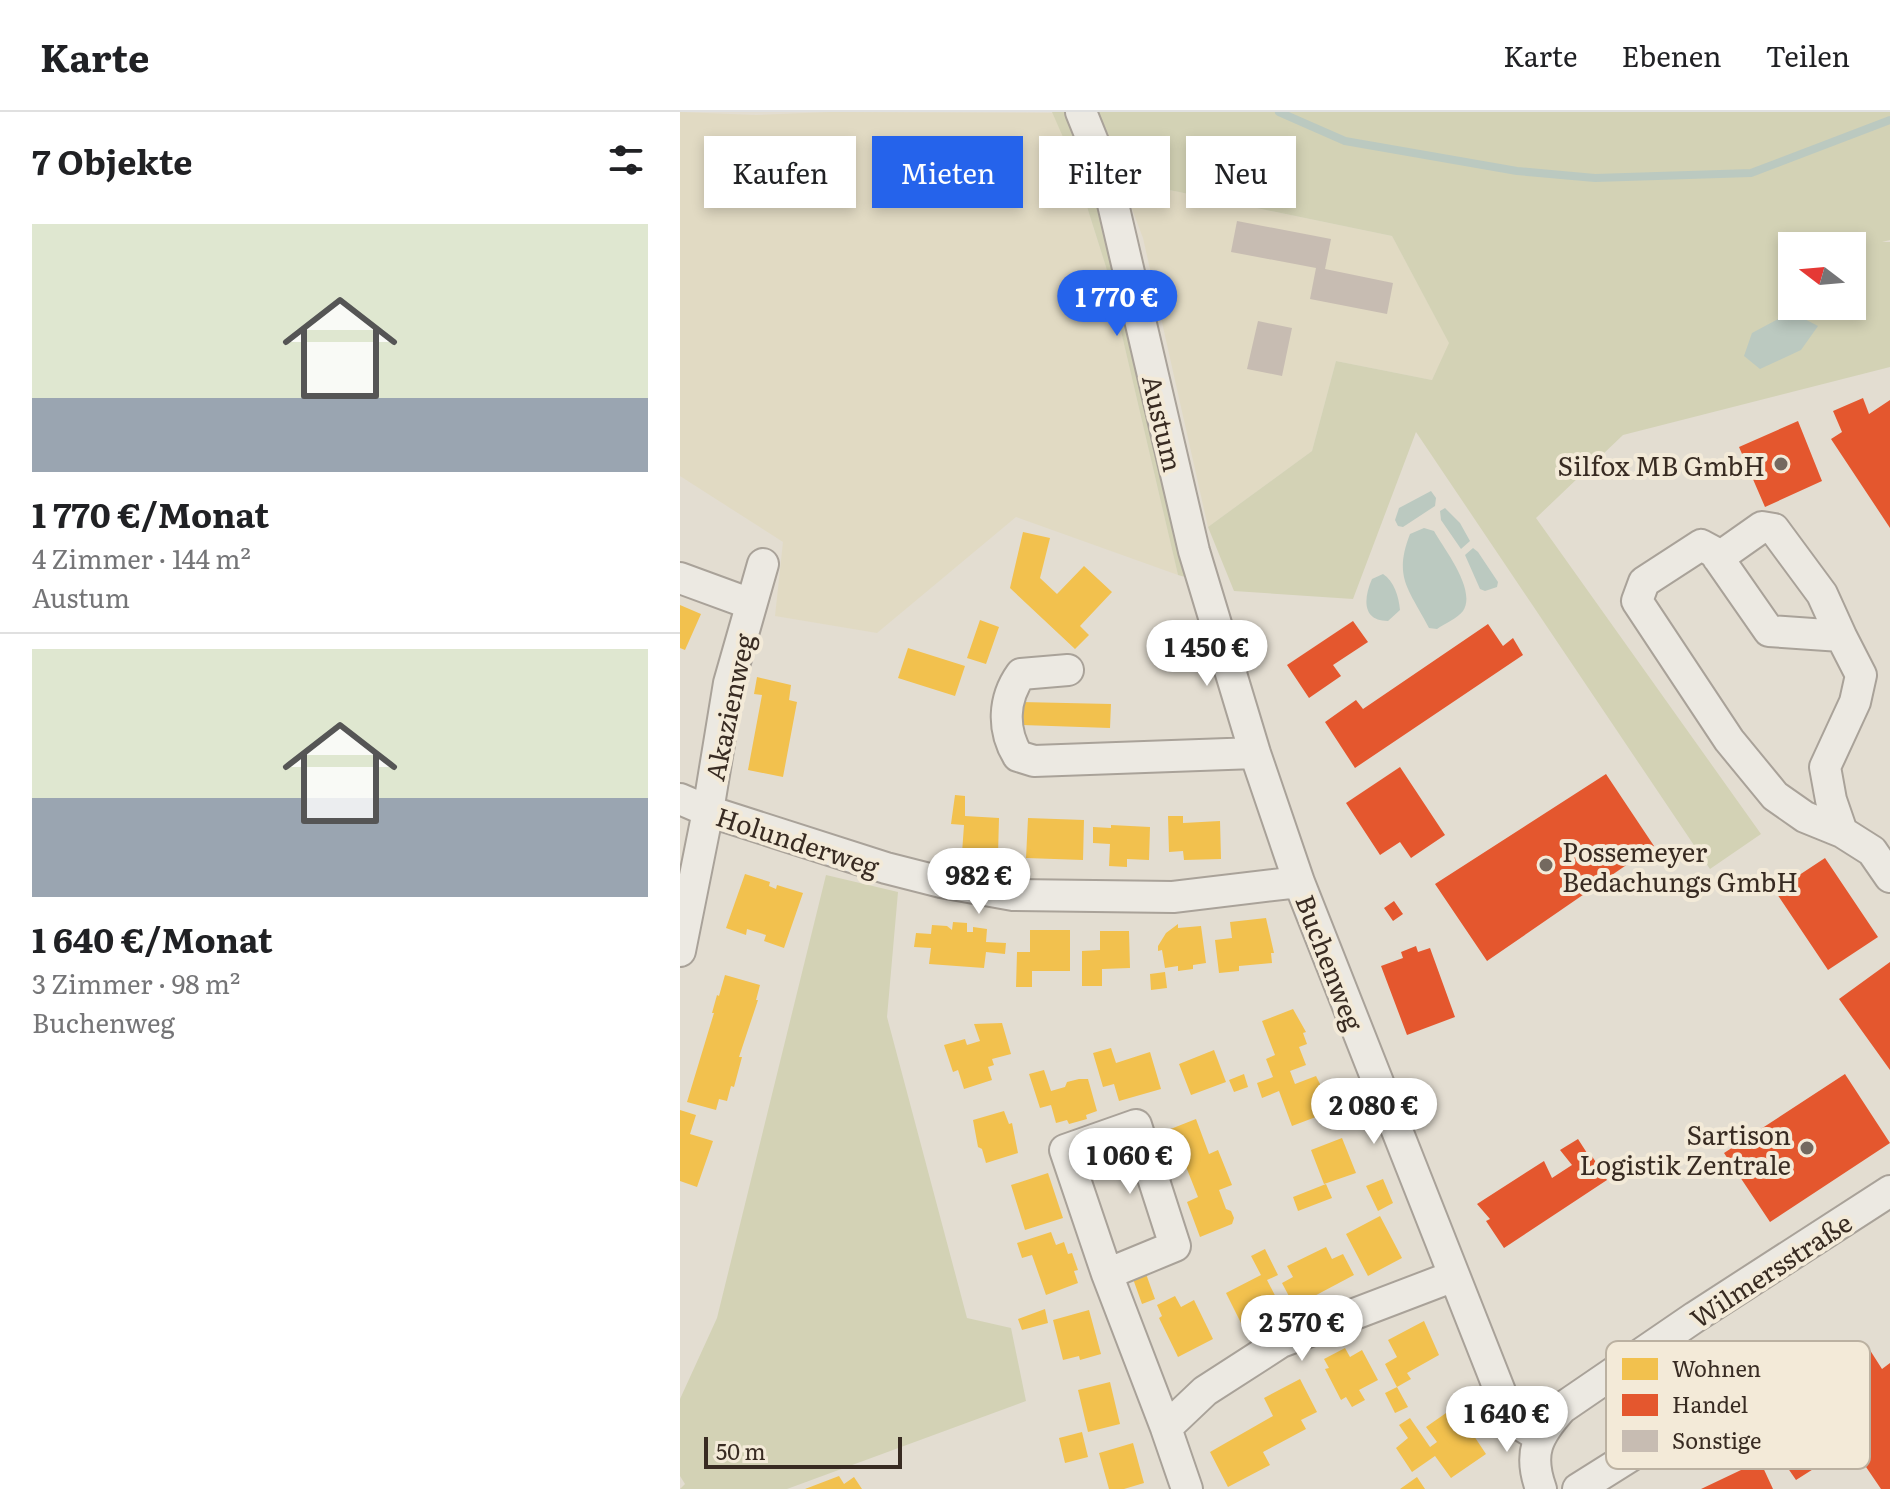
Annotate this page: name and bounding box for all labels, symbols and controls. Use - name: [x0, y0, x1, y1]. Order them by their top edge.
- text: Karte: [40, 27, 149, 84]
- text: Karte: [1503, 34, 1578, 76]
- text: Ebenen: [1622, 34, 1722, 76]
- text: Teilen: [1766, 34, 1850, 76]
- text: 7 Objekte: [32, 135, 193, 185]
- chip: Kaufen: [704, 136, 856, 208]
- chip: Mieten: [872, 136, 1023, 208]
- chip: Filter: [1039, 136, 1170, 208]
- chip: Neu: [1186, 136, 1296, 208]
- icon: filters: [604, 138, 648, 182]
- north arrow: [1778, 232, 1866, 320]
- map controls: [1778, 232, 1866, 320]
- pin: 1 770 €: [1043, 270, 1191, 338]
- icon: home: [268, 276, 412, 420]
- text: 1 770 €: [1075, 276, 1159, 315]
- street label: Austum: [1134, 371, 1194, 475]
- place label: Silfox MB GmbH: [1558, 445, 1765, 484]
- marker: Silfox MB GmbH: [1772, 455, 1790, 473]
- text: 1 770 €/Monat: [32, 488, 269, 538]
- text: 4 Zimmer · 144 m²: [32, 538, 251, 577]
- text: Austum: [32, 577, 130, 616]
- pin: 1 450 €: [1133, 620, 1281, 688]
- text: 1 450 €: [1164, 626, 1250, 665]
- street label: Akazienweg: [693, 629, 763, 784]
- icon: home: [268, 701, 412, 845]
- street label: Holunderweg: [711, 795, 885, 885]
- place label: Possemeyer Bedachungs GmbH: [1562, 831, 1798, 900]
- pin: 982 €: [923, 848, 1035, 916]
- text: 982 €: [945, 854, 1013, 893]
- marker: Possemeyer Bedachungs GmbH: [1537, 856, 1555, 874]
- street label: Buchenweg: [1287, 888, 1375, 1036]
- text: 1 640 €/Monat: [32, 913, 273, 963]
- text: 3 Zimmer · 98 m²: [32, 963, 240, 1002]
- text: Buchenweg: [32, 1002, 175, 1041]
- pin: 2 080 €: [1300, 1078, 1448, 1146]
- text: 2 080 €: [1329, 1084, 1419, 1123]
- place label: Sartison Logistik Zentrale: [1579, 1114, 1791, 1183]
- pin: 1 060 €: [1056, 1128, 1204, 1196]
- text: 1 060 €: [1087, 1134, 1173, 1173]
- marker: Sartison Logistik Zentrale: [1798, 1139, 1816, 1157]
- street label: Wilmersstraße: [1681, 1202, 1859, 1336]
- pin: 2 570 €: [1228, 1295, 1376, 1363]
- text: 2 570 €: [1259, 1301, 1345, 1340]
- legend: [1606, 1341, 1870, 1469]
- text: Wohnen: [1672, 1351, 1761, 1384]
- pin: 1 640 €: [1433, 1386, 1581, 1454]
- text: Handel: [1672, 1387, 1748, 1420]
- text: 1 640 €: [1464, 1392, 1550, 1431]
- text: Sonstige: [1672, 1423, 1761, 1456]
- scale bar: [704, 1433, 902, 1469]
- text: 50 m: [716, 1434, 766, 1467]

